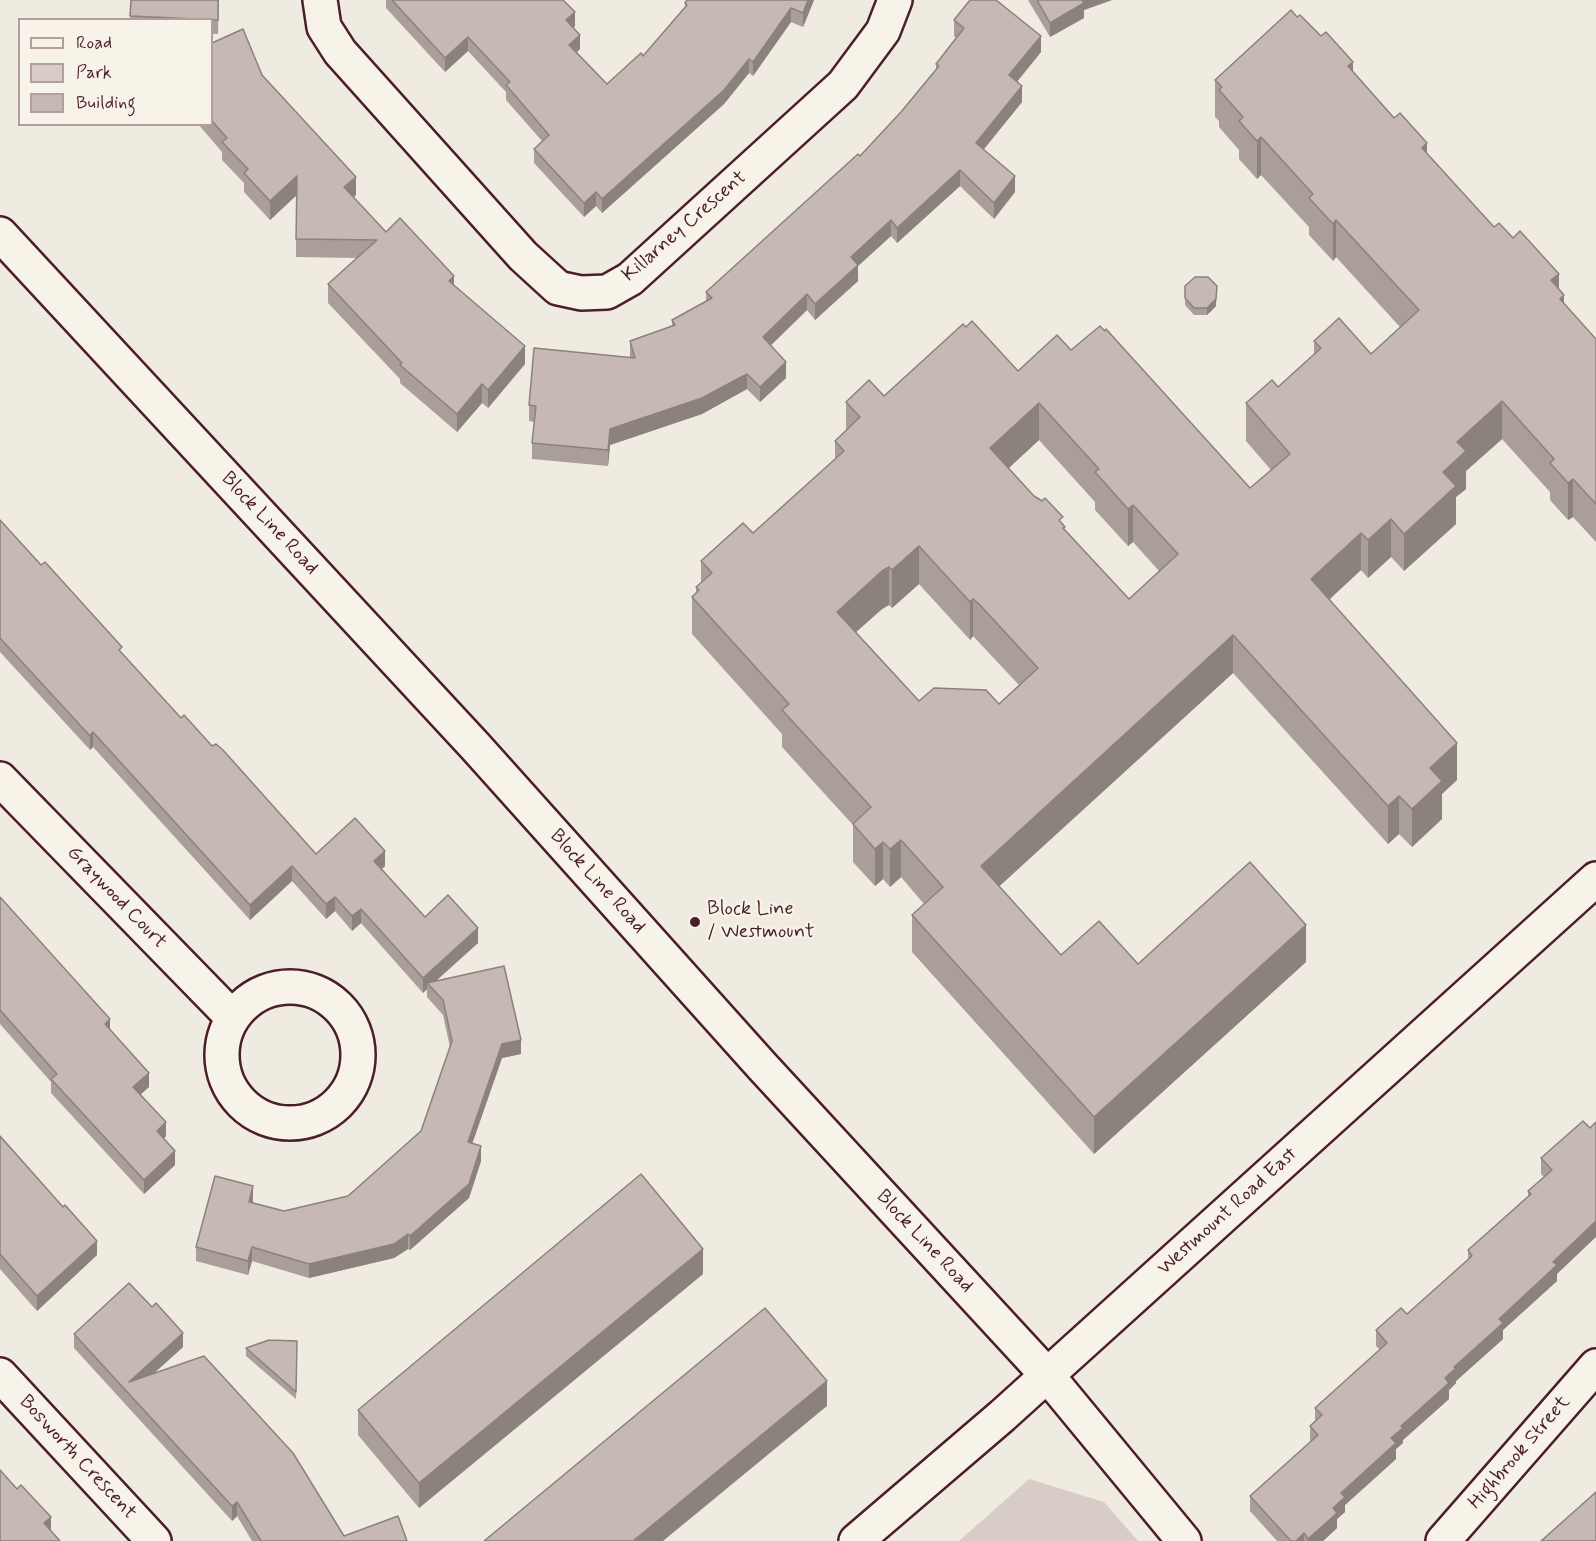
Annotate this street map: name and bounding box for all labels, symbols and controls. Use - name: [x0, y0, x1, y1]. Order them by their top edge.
- legend: [18, 18, 213, 126]
- text: Road: [76, 31, 112, 55]
- text: Park: [76, 61, 112, 85]
- text: Building: [76, 91, 136, 115]
- street label: Killarney Crescent: [618, 166, 752, 288]
- street label: Block Line Road: [215, 468, 323, 580]
- street label: Block Line Road: [544, 825, 650, 939]
- street label: Graywood Court: [61, 842, 171, 954]
- place label: Block Line / Westmount: [707, 898, 814, 945]
- marker: Block Line / Westmount: [688, 915, 702, 929]
- street label: Westmount Road East: [1153, 1143, 1303, 1281]
- street label: Block Line Road: [870, 1186, 978, 1298]
- street label: Bosworth Crescent: [13, 1391, 141, 1525]
- street label: Highbrook Street: [1464, 1391, 1576, 1515]

